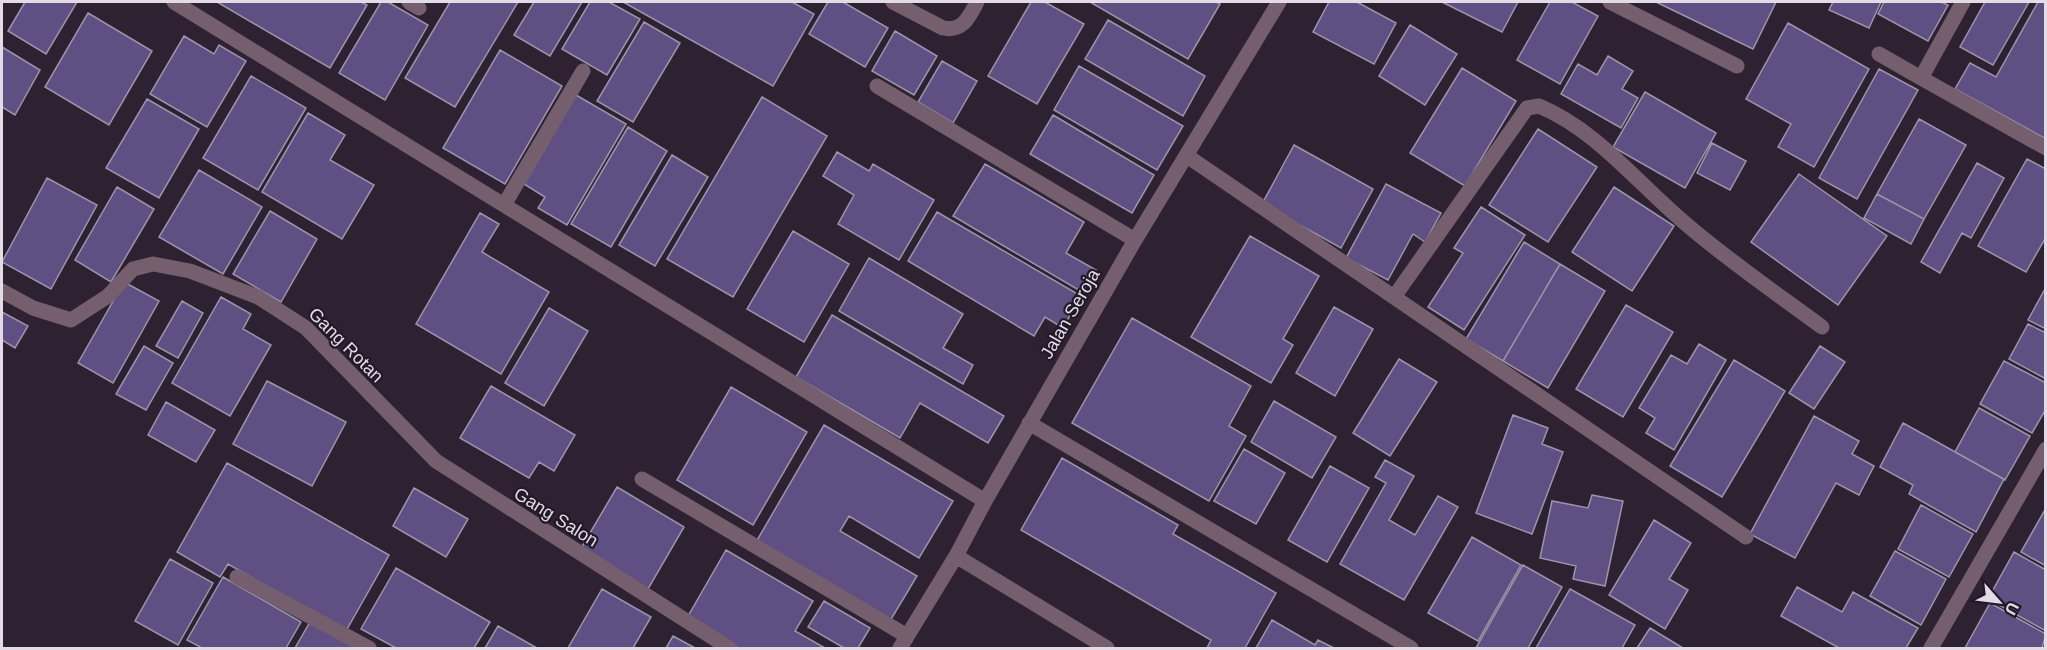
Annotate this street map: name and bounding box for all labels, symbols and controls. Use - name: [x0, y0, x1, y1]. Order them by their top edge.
- street label: Jalan Seroja: [1036, 265, 1104, 362]
- street label: Gang Rotan: [305, 304, 387, 386]
- street label: Gang Salon: [510, 483, 602, 551]
- north arrow: [1969, 572, 2029, 632]
- text: U: [2002, 600, 2022, 618]

